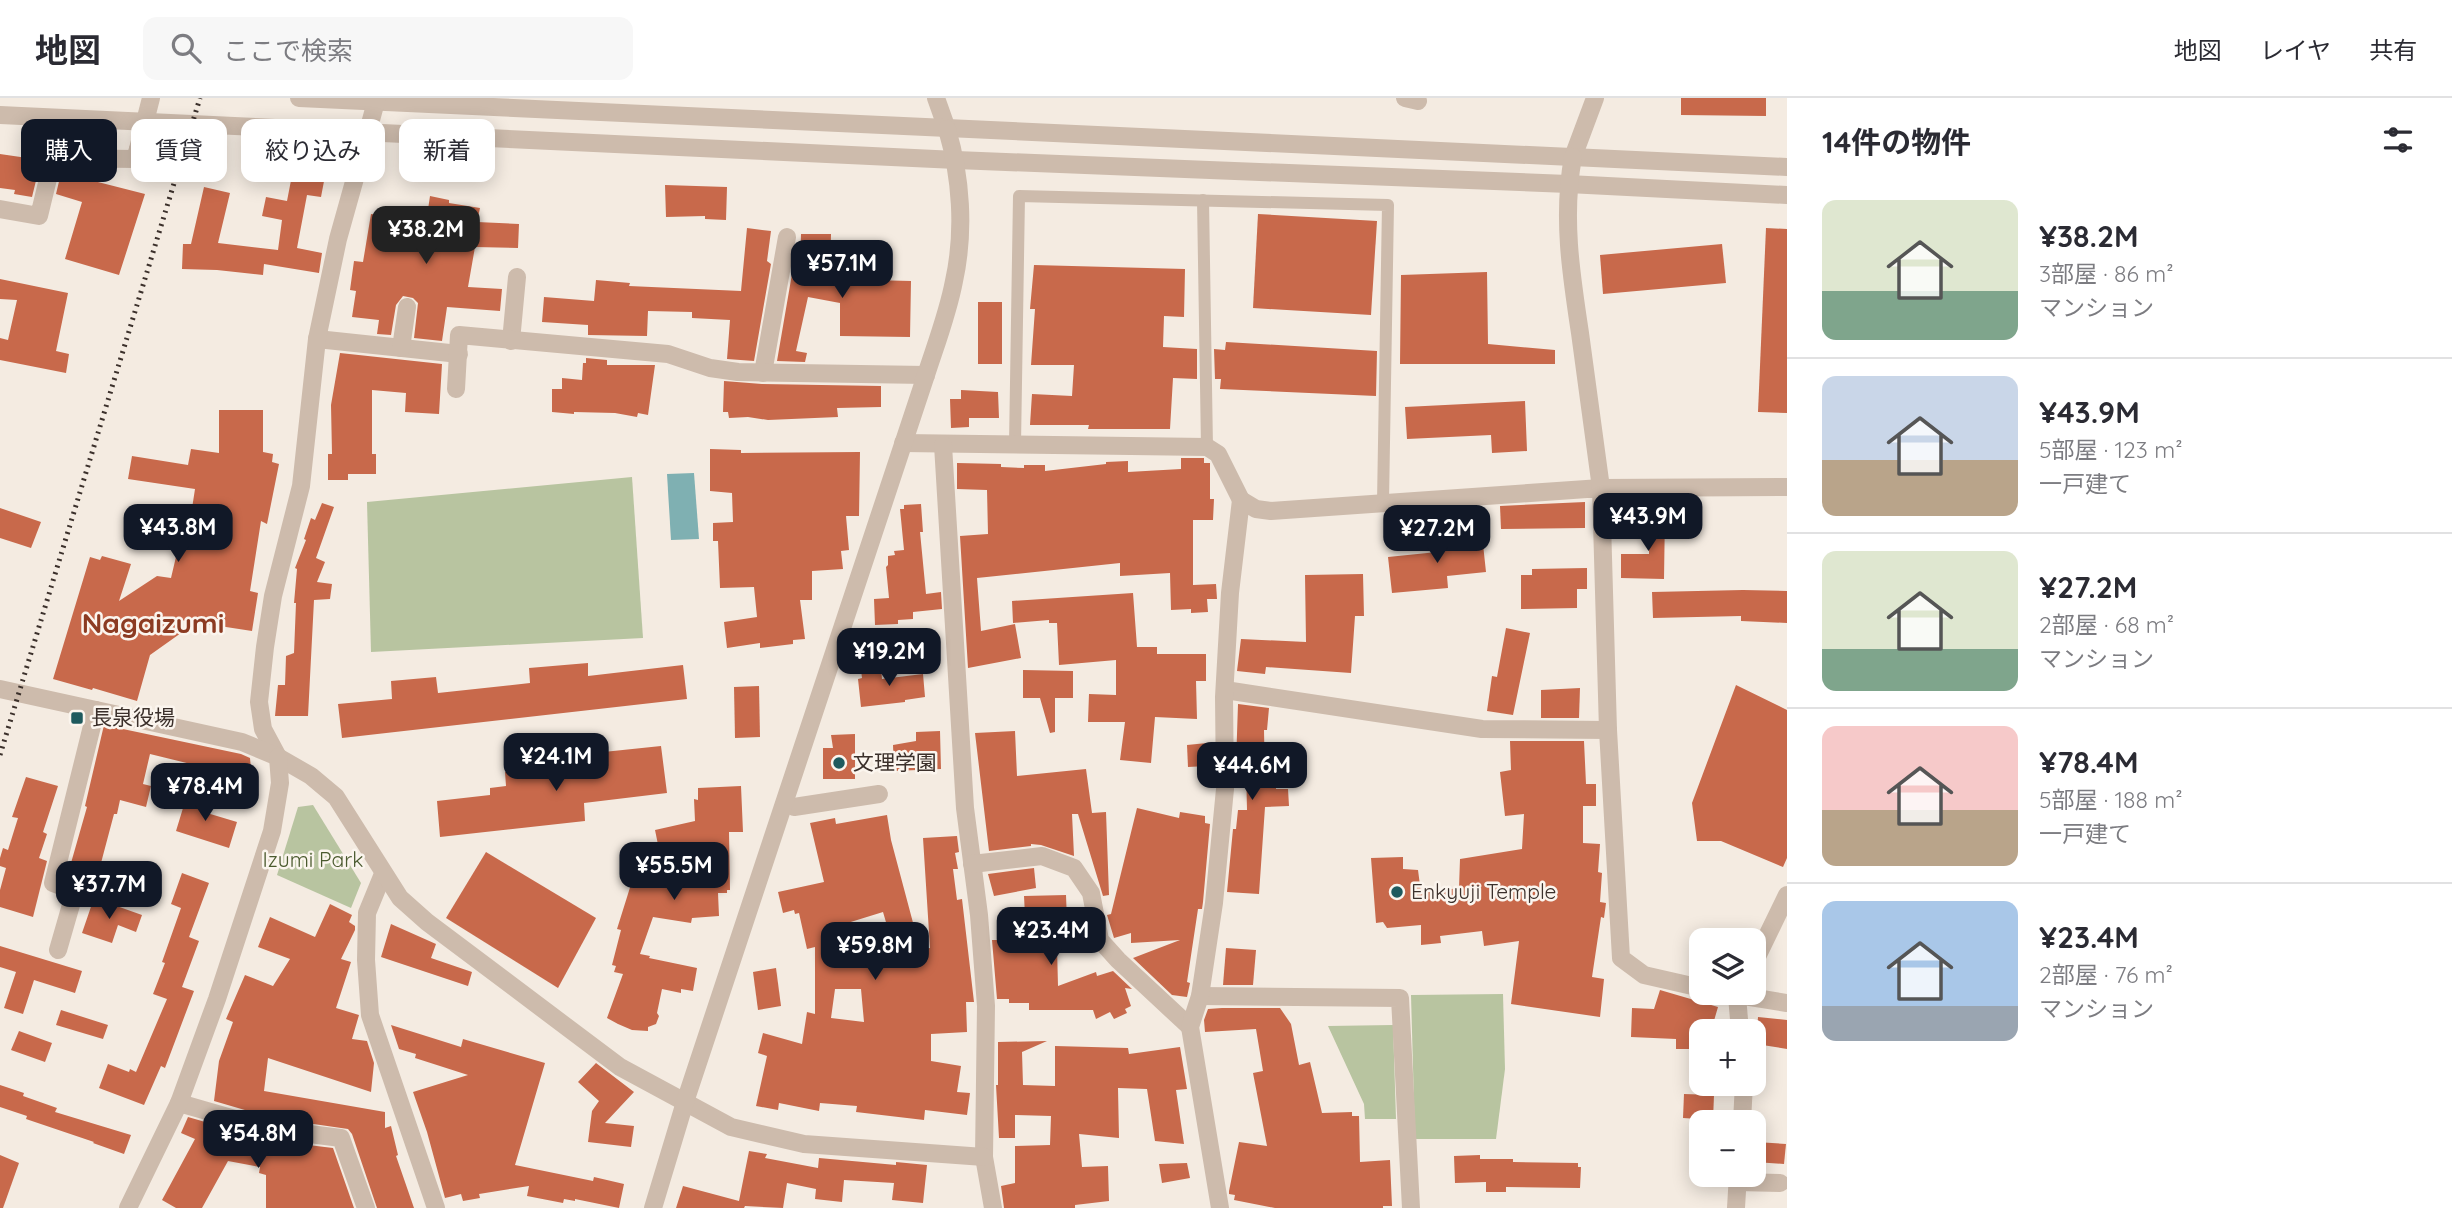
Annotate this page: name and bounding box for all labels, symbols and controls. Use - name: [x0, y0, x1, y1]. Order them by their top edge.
- search box: [143, 17, 633, 80]
- text: 地図: [35, 29, 101, 70]
- icon: search: [167, 29, 205, 67]
- text: ここで検索: [223, 34, 353, 67]
- text: 地図: [2174, 35, 2222, 65]
- text: レイヤ: [2260, 35, 2331, 65]
- text: 共有: [2369, 35, 2417, 65]
- chip: 購入: [21, 119, 117, 182]
- chip: 賃貸: [131, 119, 227, 182]
- chip: 絞り込み: [241, 119, 385, 182]
- chip: 新着: [399, 119, 495, 182]
- icon: filters: [2379, 121, 2417, 159]
- text: 14件の物件: [1822, 123, 1971, 161]
- pin: ¥38.2M: [369, 206, 483, 266]
- text: ¥38.2M: [388, 214, 464, 243]
- text: ¥38.2M: [2039, 217, 2139, 255]
- icon: home: [1878, 228, 1962, 312]
- pin: ¥57.1M: [785, 240, 899, 300]
- text: ¥57.1M: [807, 248, 877, 277]
- text: 3部屋 · 86 m²: [2039, 259, 2173, 288]
- text: マンション: [2039, 293, 2154, 322]
- text: ¥43.9M: [2039, 393, 2140, 431]
- icon: home: [1878, 404, 1962, 488]
- text: 5部屋 · 123 m²: [2039, 435, 2182, 464]
- text: 一戸建て: [2039, 469, 2131, 498]
- pin: ¥43.9M: [1591, 494, 1705, 553]
- text: ¥43.9M: [1609, 501, 1687, 530]
- pin: ¥43.8M: [121, 504, 235, 564]
- pin: ¥27.2M: [1380, 505, 1494, 565]
- text: ¥43.8M: [140, 512, 216, 541]
- text: ¥27.2M: [1399, 513, 1475, 542]
- text: ¥27.2M: [2039, 568, 2137, 606]
- icon: home: [1878, 579, 1962, 663]
- district label: Nagaizumi: [82, 605, 224, 640]
- text: 2部屋 · 68 m²: [2039, 610, 2174, 639]
- pin: ¥19.2M: [832, 628, 946, 688]
- text: ¥19.2M: [853, 636, 925, 665]
- text: マンション: [2039, 644, 2154, 673]
- place label: 長泉役場: [91, 704, 175, 730]
- marker: 長泉役場: [69, 710, 85, 726]
- pin: ¥24.1M: [499, 734, 613, 793]
- text: ¥24.1M: [520, 741, 592, 770]
- pin: ¥44.6M: [1195, 742, 1309, 802]
- text: ¥78.4M: [2039, 743, 2139, 781]
- place label: 文理学園: [853, 749, 937, 775]
- text: ¥44.6M: [1213, 750, 1291, 779]
- icon: home: [1878, 754, 1962, 838]
- marker: 文理学園: [831, 755, 847, 771]
- pin: ¥78.4M: [148, 764, 262, 823]
- text: ¥78.4M: [167, 771, 243, 800]
- text: 5部屋 · 188 m²: [2039, 785, 2182, 814]
- text: 一戸建て: [2039, 819, 2131, 848]
- pin: ¥55.5M: [617, 842, 731, 902]
- park label: Izumi Park: [262, 846, 364, 872]
- text: ¥55.5M: [635, 850, 713, 879]
- pin: ¥37.7M: [52, 862, 166, 921]
- text: ¥37.7M: [72, 869, 146, 898]
- place label: Enkyuji Temple: [1411, 878, 1556, 904]
- marker: Enkyuji Temple: [1389, 884, 1405, 900]
- pin: ¥23.4M: [994, 908, 1108, 967]
- text: ¥23.4M: [1013, 915, 1089, 944]
- text: ¥23.4M: [2039, 918, 2139, 956]
- pin: ¥59.8M: [818, 922, 932, 982]
- map controls: [1689, 928, 1766, 1187]
- button: layers: [1689, 928, 1766, 1005]
- icon: home: [1878, 929, 1962, 1013]
- text: ¥59.8M: [837, 930, 913, 959]
- text: 2部屋 · 76 m²: [2039, 960, 2173, 989]
- text: マンション: [2039, 994, 2154, 1023]
- button: +: [1689, 1019, 1766, 1096]
- pin: ¥54.8M: [201, 1110, 315, 1170]
- button: −: [1689, 1110, 1766, 1187]
- text: ¥54.8M: [219, 1118, 297, 1147]

